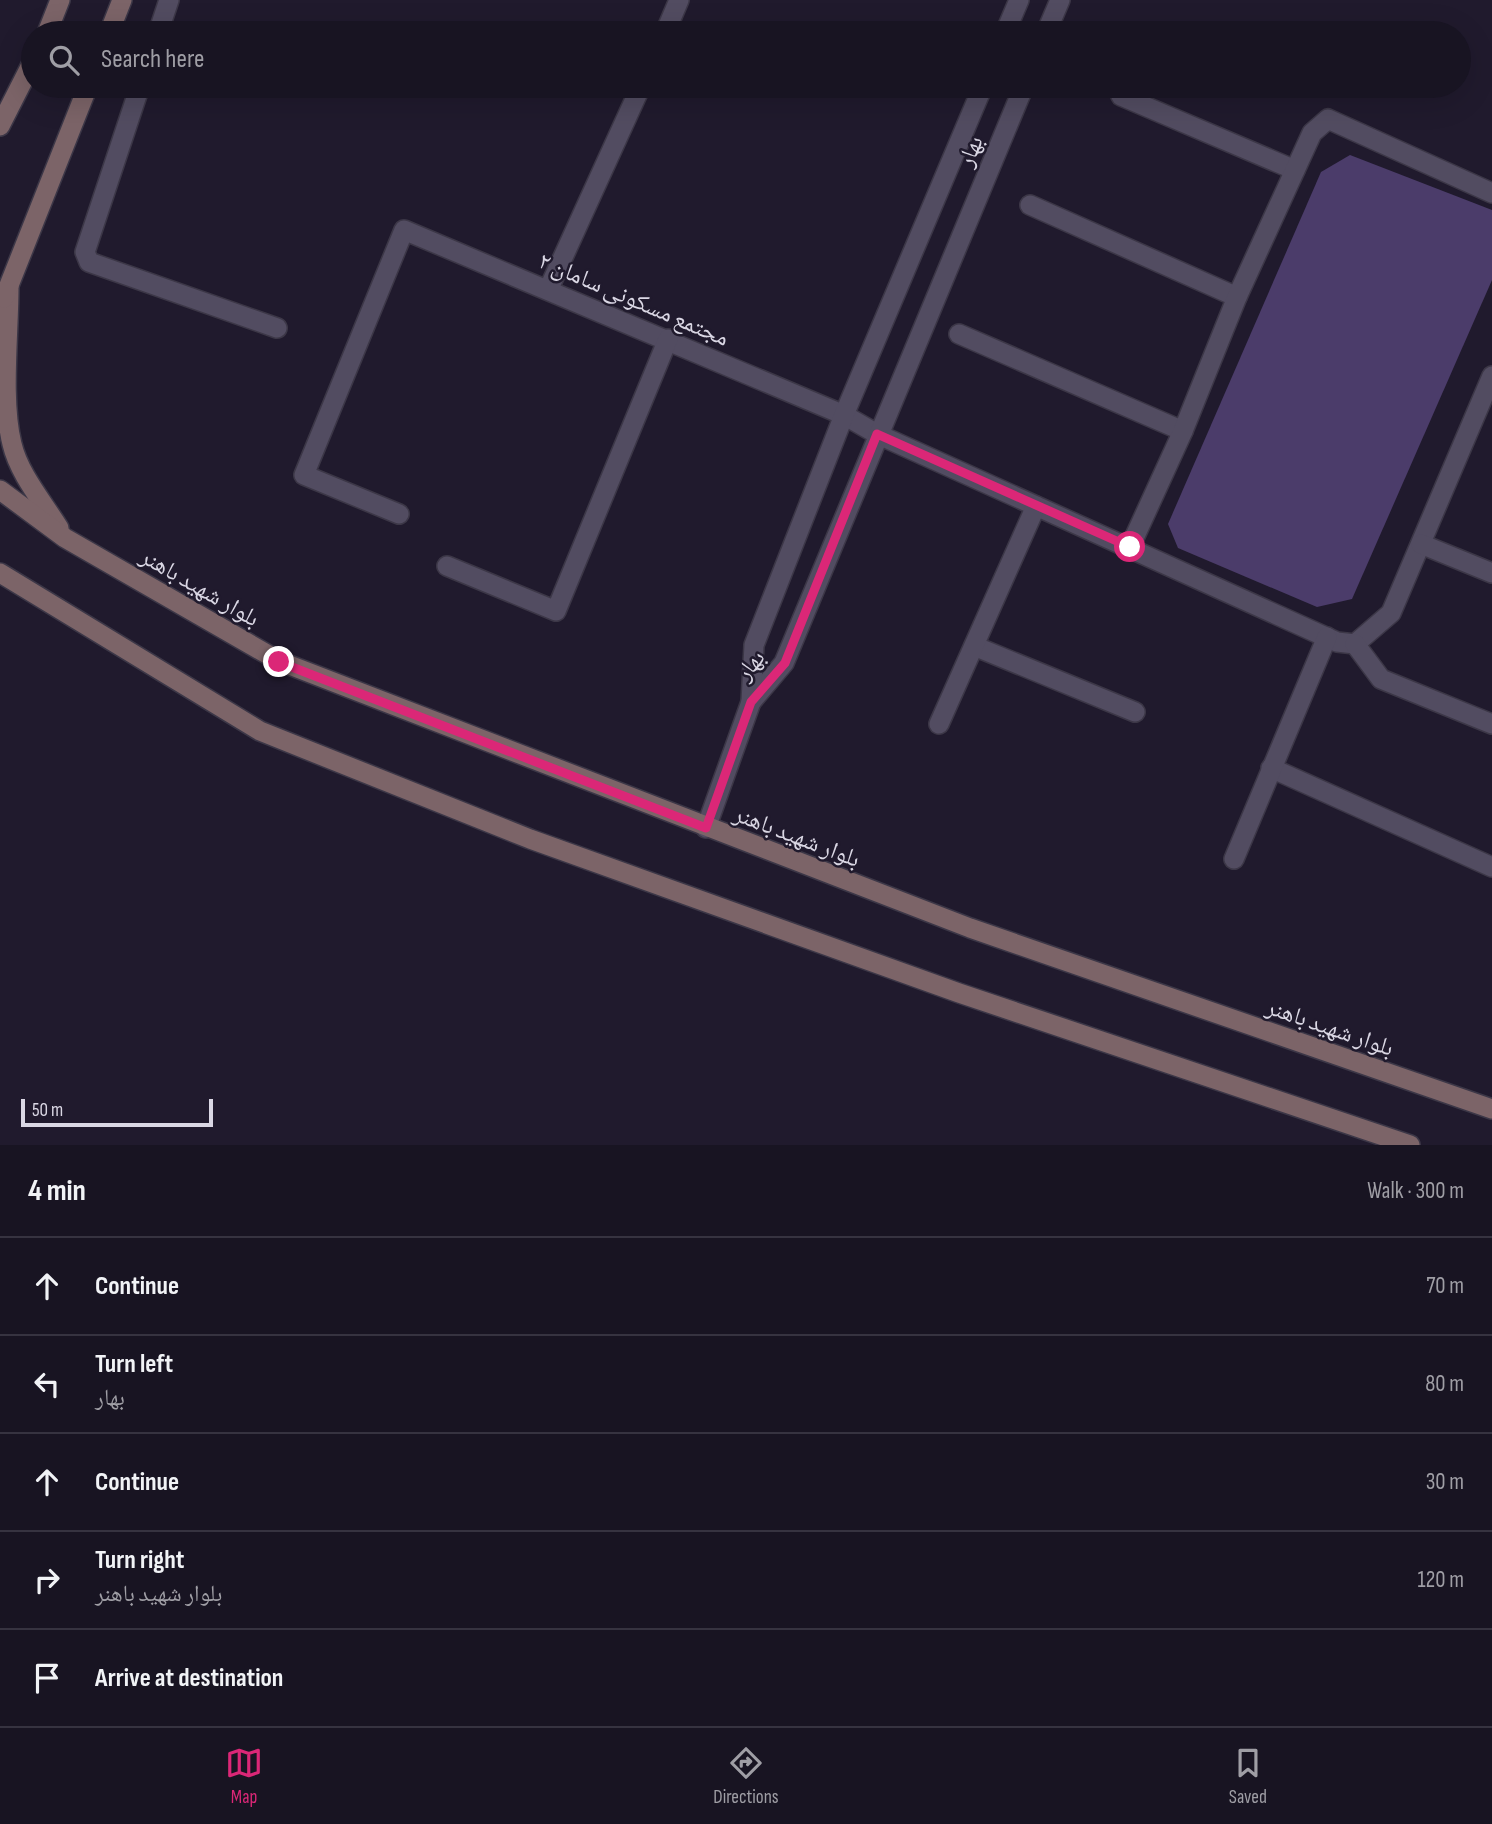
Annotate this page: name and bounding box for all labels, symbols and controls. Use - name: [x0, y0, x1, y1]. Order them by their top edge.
- search box: [21, 21, 1471, 98]
- icon: search: [45, 41, 83, 79]
- text: Search here: [101, 44, 204, 75]
- street label: بهار: [951, 131, 990, 172]
- street label: مجتمع مسکونی سامان ۲: [534, 246, 733, 353]
- route start: [1114, 531, 1145, 562]
- street label: بلوار شهید باهنر: [134, 541, 265, 633]
- street label: بهار: [729, 644, 771, 687]
- route end: [263, 646, 294, 677]
- street label: بلوار شهید باهنر: [729, 799, 864, 874]
- street label: بلوار شهید باهنر: [1261, 992, 1397, 1063]
- scale bar: [21, 1096, 214, 1128]
- text: 50 m: [32, 1099, 63, 1122]
- text: 4 min: [28, 1173, 86, 1209]
- text: Walk · 300 m: [1367, 1177, 1464, 1205]
- icon: ahead: [28, 1267, 66, 1305]
- text: Continue: [95, 1271, 179, 1302]
- text: 70 m: [1426, 1272, 1464, 1300]
- text: Turn left: [95, 1349, 173, 1380]
- icon: left: [28, 1365, 66, 1403]
- text: 80 m: [1425, 1370, 1464, 1398]
- text: بهار: [95, 1384, 125, 1412]
- icon: ahead: [28, 1463, 66, 1501]
- text: Continue: [95, 1467, 179, 1498]
- text: 30 m: [1426, 1468, 1464, 1496]
- text: Turn right: [95, 1545, 184, 1576]
- icon: right: [28, 1561, 66, 1599]
- text: 120 m: [1418, 1566, 1464, 1594]
- text: بلوار شهید باهنر: [95, 1580, 222, 1608]
- icon: arrive: [28, 1659, 66, 1697]
- text: Arrive at destination: [95, 1663, 283, 1694]
- tab: Map: [225, 1744, 263, 1809]
- tab: Directions: [713, 1744, 779, 1809]
- tab: Saved: [1229, 1744, 1267, 1809]

